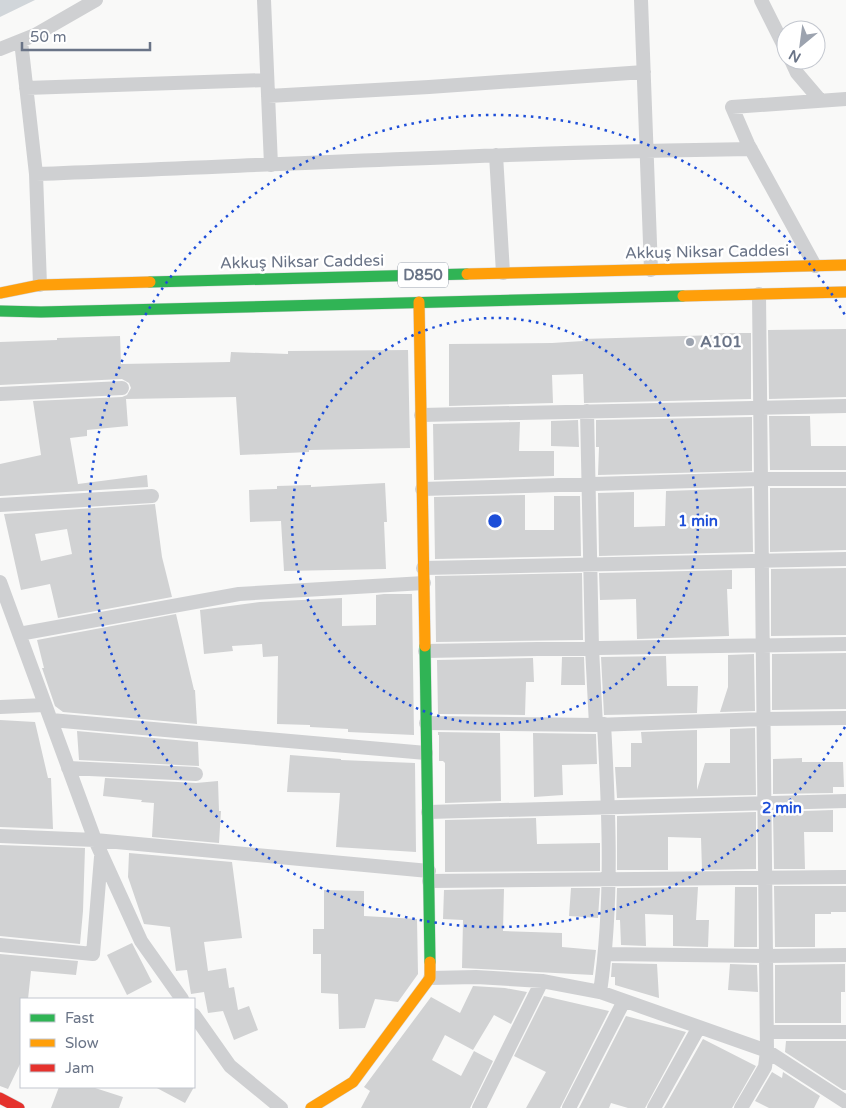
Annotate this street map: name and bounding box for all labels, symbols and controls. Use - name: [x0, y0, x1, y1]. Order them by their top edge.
- scale bar: [22, 20, 150, 52]
- north arrow: [776, 20, 826, 70]
- text: 50 m: [30, 28, 67, 46]
- text: N: [786, 46, 804, 66]
- street label: Akkuş Niksar Caddesi: [625, 241, 789, 263]
- street label: Akkuş Niksar Caddesi: [220, 251, 384, 273]
- road number: D850: [398, 262, 448, 288]
- place label: A101: [700, 332, 742, 352]
- marker: A101: [684, 336, 696, 348]
- centre of rings: [486, 512, 504, 530]
- text: 1 min: [678, 512, 718, 530]
- text: 2 min: [762, 799, 802, 817]
- legend: [20, 998, 195, 1088]
- text: Fast: [65, 1009, 95, 1027]
- text: Slow: [65, 1034, 99, 1052]
- text: Jam: [65, 1059, 94, 1077]

